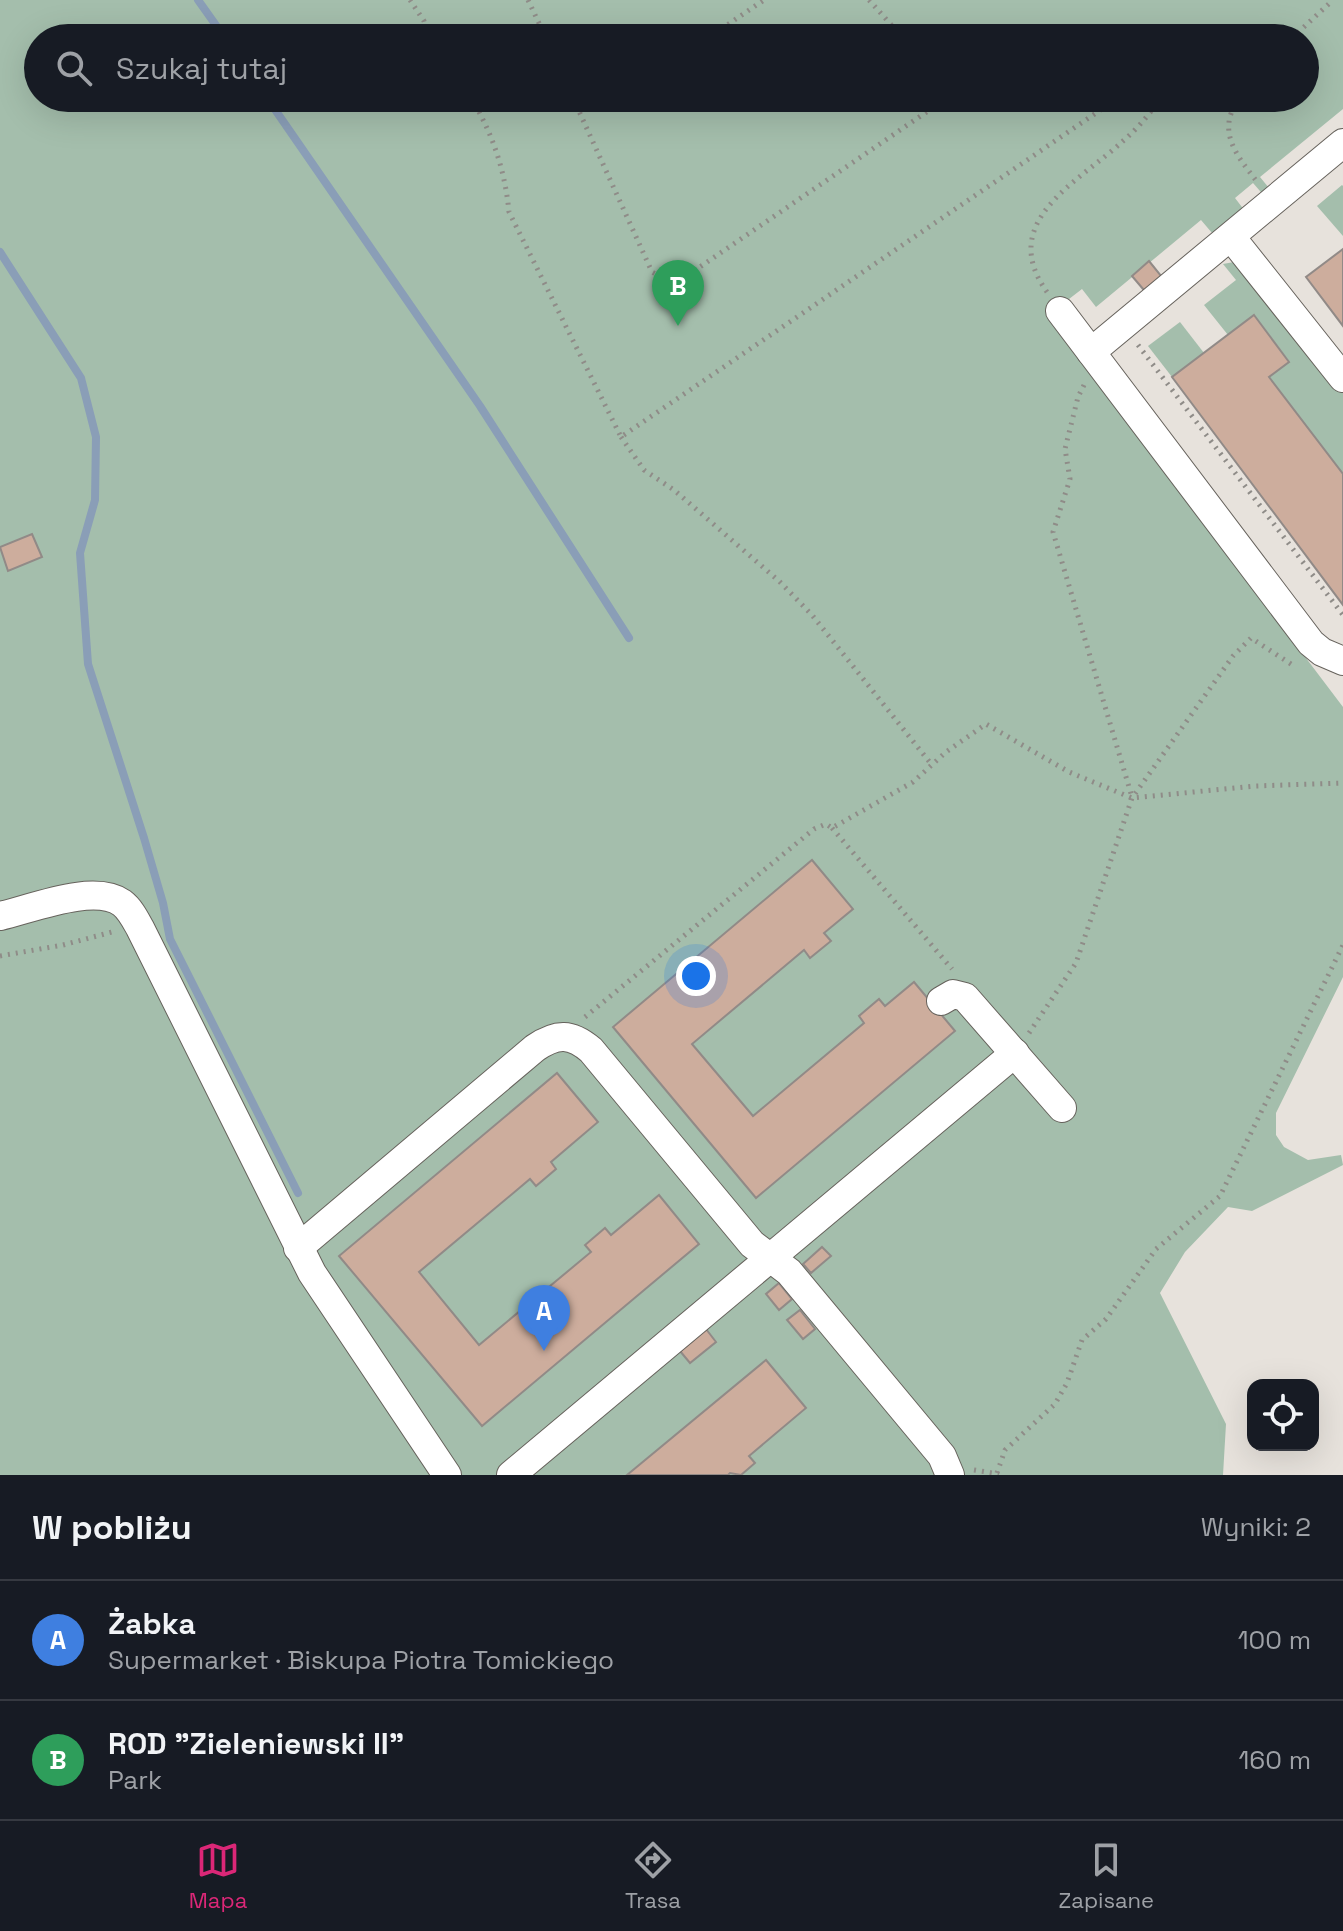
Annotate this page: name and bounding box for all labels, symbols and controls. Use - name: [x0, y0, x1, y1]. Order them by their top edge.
- search box: [24, 24, 1319, 112]
- icon: search: [52, 46, 96, 90]
- text: Szukaj tutaj: [116, 49, 287, 88]
- pin: B: [652, 260, 704, 326]
- your location: [676, 956, 716, 996]
- pin: A: [518, 1285, 570, 1351]
- map controls: [1247, 1379, 1319, 1451]
- button: locate: [1247, 1379, 1319, 1451]
- text: W pobliżu: [32, 1506, 192, 1549]
- text: Wyniki: 2: [1201, 1510, 1311, 1544]
- text: Żabka: [108, 1604, 196, 1643]
- text: A: [50, 1623, 66, 1657]
- text: 100 m: [1238, 1623, 1311, 1657]
- text: Supermarket · Biskupa Piotra Tomickiego: [108, 1643, 614, 1677]
- text: ROD "Zieleniewski II": [108, 1724, 404, 1763]
- text: B: [49, 1743, 67, 1777]
- text: 160 m: [1239, 1743, 1311, 1777]
- text: Park: [108, 1763, 162, 1797]
- tab: Mapa: [189, 1838, 247, 1914]
- tab: Trasa: [625, 1838, 681, 1914]
- tab: Zapisane: [1059, 1838, 1154, 1914]

